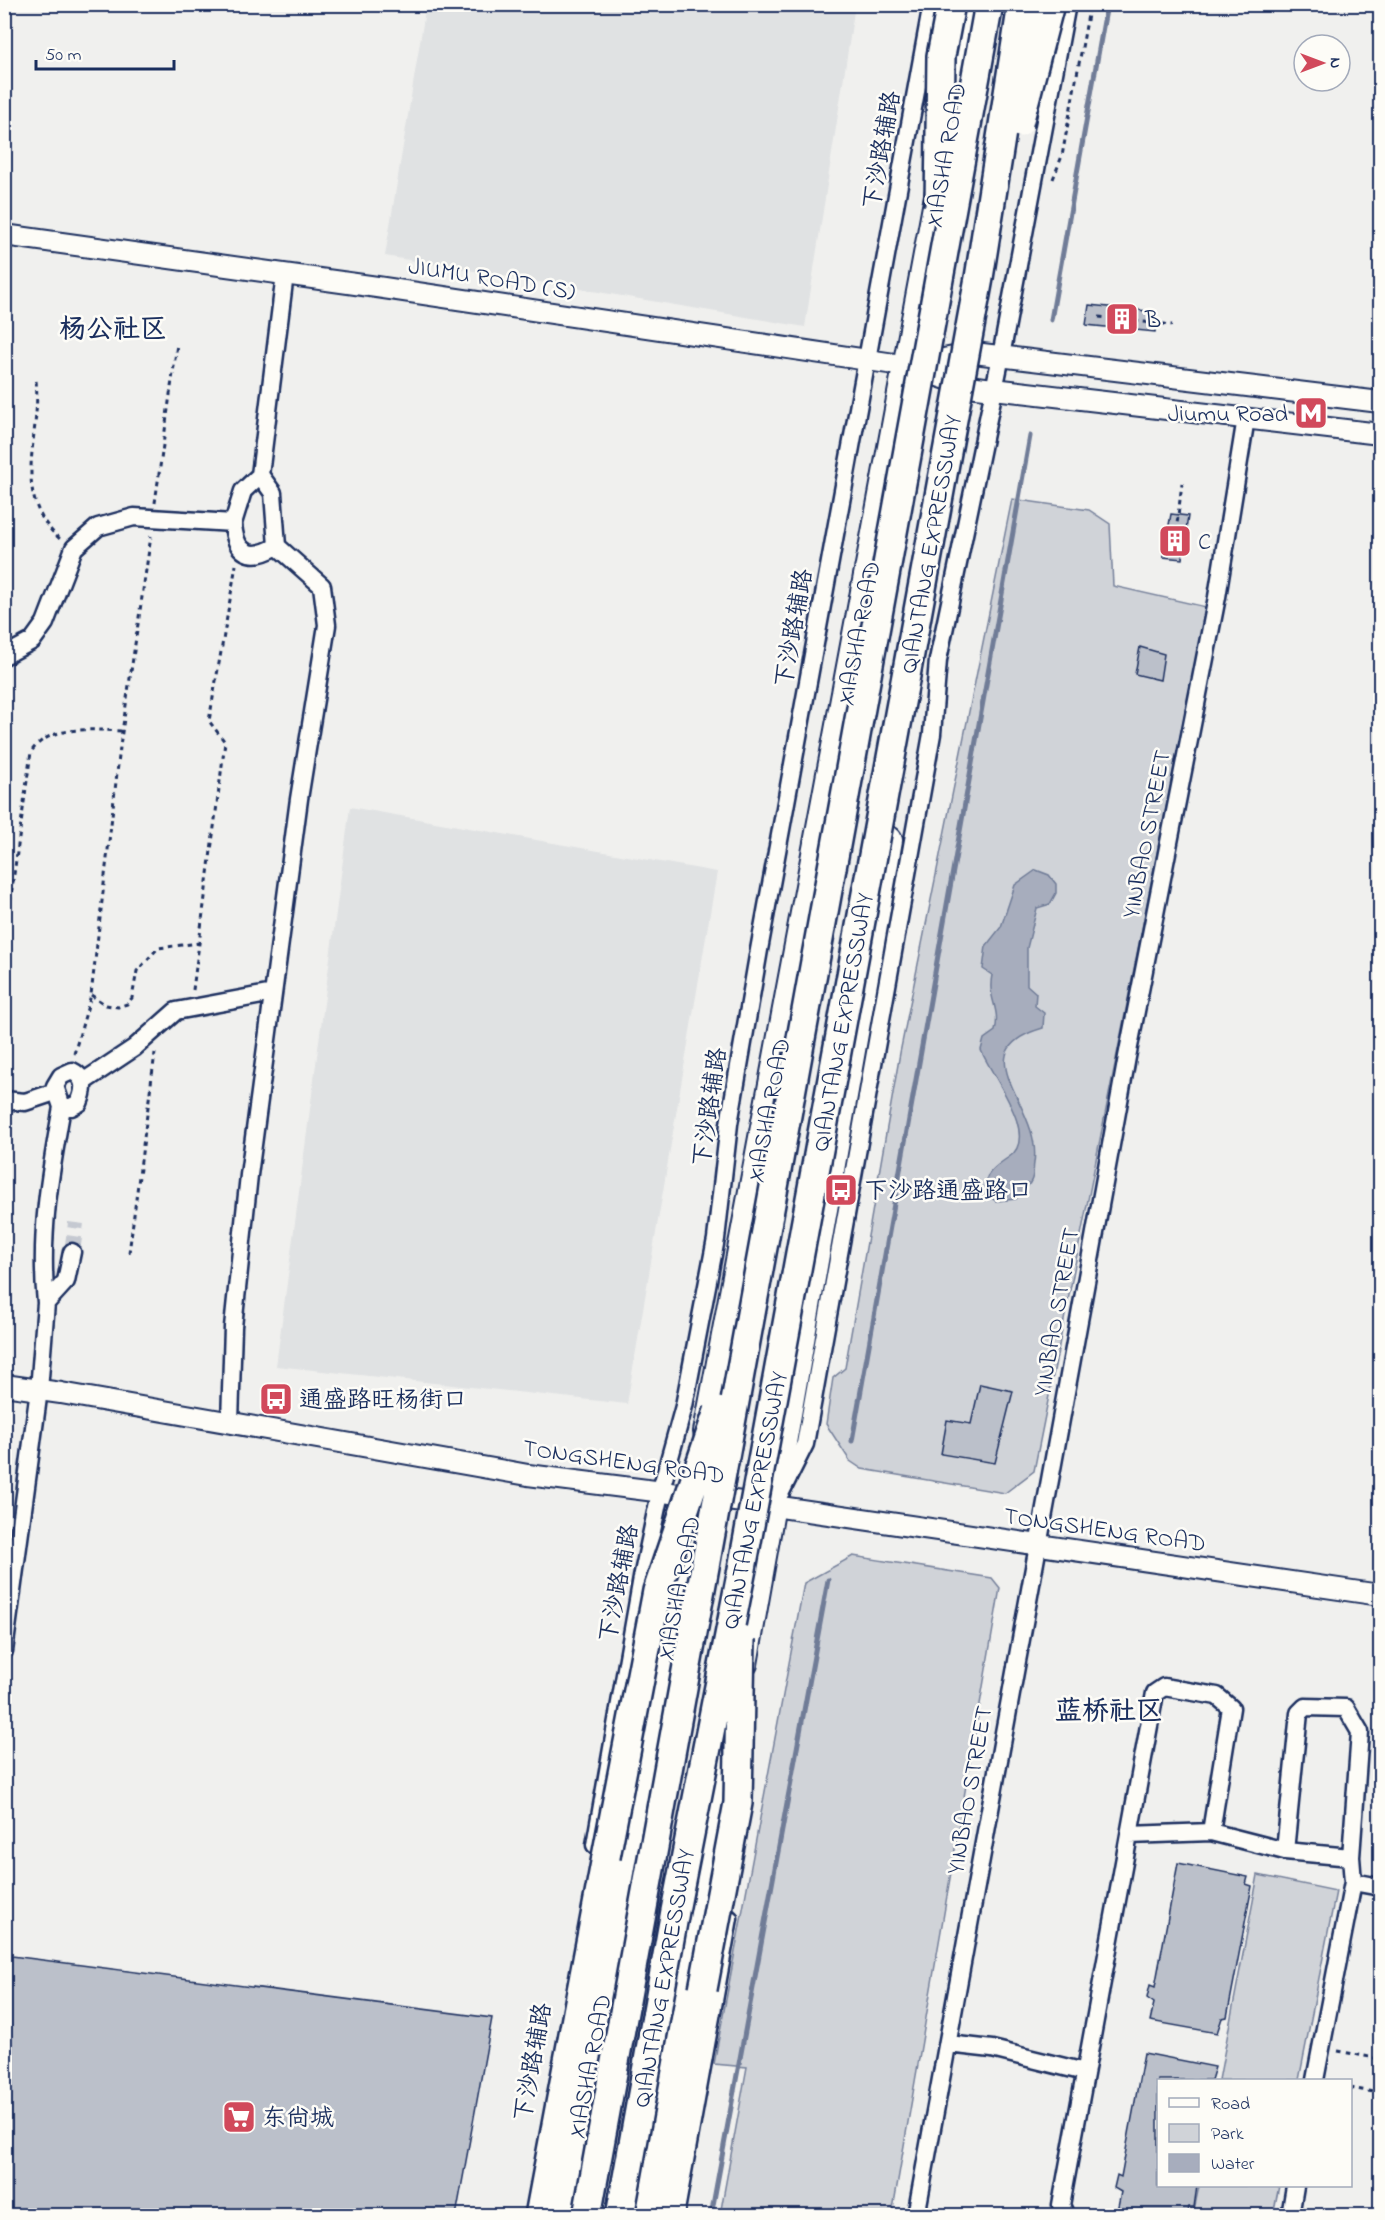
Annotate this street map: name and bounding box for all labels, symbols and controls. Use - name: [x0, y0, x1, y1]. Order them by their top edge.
- scale bar: [36, 33, 174, 71]
- north arrow: [1292, 33, 1352, 93]
- text: 50 m: [45, 43, 82, 69]
- text: N: [1323, 58, 1347, 69]
- street label: XIASHA ROAD: [918, 80, 977, 230]
- street label: 下沙路辅路: [856, 88, 911, 213]
- street label: JIUMU ROAD (S): [406, 250, 578, 311]
- building icon: B: [1104, 301, 1140, 337]
- place label: B: [1144, 304, 1161, 339]
- district label: 杨公社区: [59, 311, 167, 350]
- metro station icon: Jiumu Road: [1293, 395, 1329, 431]
- place label: Jiumu Road: [1168, 398, 1289, 433]
- street label: QIANTANG EXPRESSWAY: [893, 413, 972, 676]
- building icon: C: [1157, 523, 1193, 559]
- place label: C: [1198, 526, 1211, 561]
- street label: XIASHA ROAD: [829, 558, 892, 709]
- street label: 下沙路辅路: [768, 566, 823, 691]
- street label: YINBAO STREET: [1115, 747, 1182, 922]
- street label: QIANTANG EXPRESSWAY: [805, 891, 884, 1154]
- street label: XIASHA ROAD: [739, 1035, 802, 1186]
- street label: 下沙路辅路: [686, 1045, 737, 1169]
- bus stop icon: 下沙路通盛路口: [823, 1172, 859, 1208]
- place label: 下沙路通盛路口: [864, 1175, 1032, 1210]
- street label: YINBAO STREET: [1026, 1225, 1091, 1400]
- street label: QIANTANG EXPRESSWAY: [714, 1369, 799, 1632]
- bus stop icon: 通盛路旺杨街口: [258, 1381, 294, 1417]
- place label: 通盛路旺杨街口: [299, 1384, 467, 1419]
- street label: TONGSHENG ROAD: [520, 1432, 727, 1495]
- street label: TONGSHENG ROAD: [1001, 1500, 1208, 1563]
- street label: XIASHA ROAD: [649, 1513, 712, 1664]
- street label: 下沙路辅路: [592, 1521, 649, 1646]
- district label: 蓝桥社区: [1055, 1693, 1163, 1732]
- street label: YINBAO STREET: [939, 1703, 1004, 1878]
- street label: QIANTANG EXPRESSWAY: [626, 1847, 705, 2110]
- street label: XIASHA ROAD: [560, 1991, 623, 2142]
- street label: 下沙路辅路: [507, 2000, 562, 2125]
- legend: [1157, 2079, 1352, 2187]
- text: Road: [1211, 2092, 1250, 2118]
- supermarket icon: 东尚城: [221, 2099, 257, 2135]
- place label: 东尚城: [262, 2102, 334, 2137]
- text: Park: [1211, 2122, 1244, 2148]
- text: Water: [1211, 2152, 1255, 2178]

